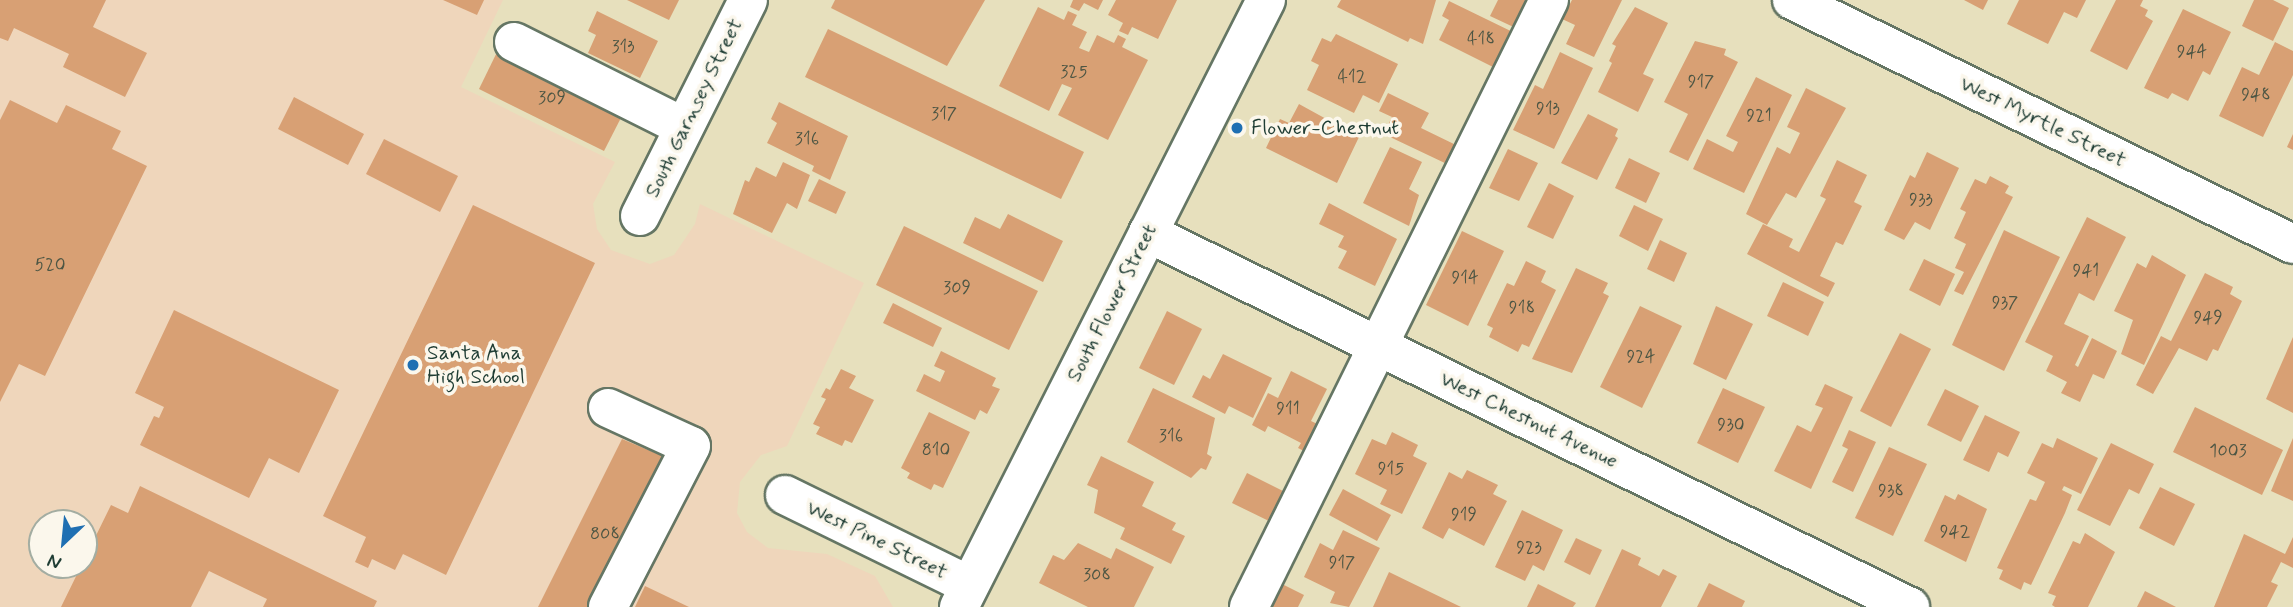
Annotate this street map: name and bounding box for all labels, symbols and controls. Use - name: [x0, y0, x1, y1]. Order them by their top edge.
- street label: South Garnsey Street: [640, 15, 748, 201]
- house number: 418: [1467, 28, 1495, 50]
- house number: 313: [611, 36, 635, 58]
- house number: 944: [2177, 41, 2207, 63]
- house number: 325: [1060, 61, 1088, 83]
- house number: 412: [1338, 66, 1366, 88]
- house number: 917: [1688, 71, 1714, 93]
- street label: West Myrtle Street: [1956, 71, 2130, 173]
- house number: 948: [2241, 84, 2271, 106]
- house number: 309: [538, 87, 566, 109]
- house number: 913: [1536, 98, 1560, 120]
- house number: 317: [931, 103, 957, 125]
- house number: 921: [1746, 105, 1772, 127]
- place label: Flower-Chestnut: [1251, 115, 1399, 141]
- marker: Flower-Chestnut: [1229, 120, 1245, 136]
- house number: 316: [795, 128, 819, 150]
- house number: 933: [1909, 189, 1933, 211]
- street label: South Flower Street: [1061, 218, 1163, 388]
- house number: 520: [34, 254, 66, 276]
- house number: 941: [2073, 260, 2099, 282]
- house number: 914: [1451, 267, 1479, 289]
- house number: 309: [943, 277, 971, 299]
- house number: 937: [1992, 292, 2018, 314]
- house number: 918: [1509, 297, 1535, 319]
- house number: 949: [2193, 307, 2223, 329]
- place label: Santa Ana High School: [427, 340, 525, 390]
- house number: 924: [1627, 346, 1655, 368]
- marker: Santa Ana High School: [405, 357, 421, 373]
- street label: West Chestnut Avenue: [1434, 365, 1624, 475]
- house number: 911: [1276, 398, 1300, 420]
- house number: 930: [1717, 414, 1745, 436]
- house number: 316: [1159, 425, 1183, 447]
- house number: 810: [922, 439, 950, 461]
- house number: 1003: [2209, 440, 2247, 462]
- house number: 915: [1378, 458, 1404, 480]
- house number: 938: [1878, 480, 1904, 502]
- street label: West Pine Street: [803, 495, 951, 585]
- house number: 919: [1451, 504, 1477, 526]
- north arrow: [28, 509, 98, 579]
- house number: 942: [1940, 521, 1970, 543]
- house number: 808: [590, 523, 620, 545]
- house number: 923: [1516, 537, 1542, 559]
- text: N: [43, 548, 66, 576]
- house number: 917: [1329, 552, 1355, 574]
- house number: 308: [1083, 564, 1111, 586]

